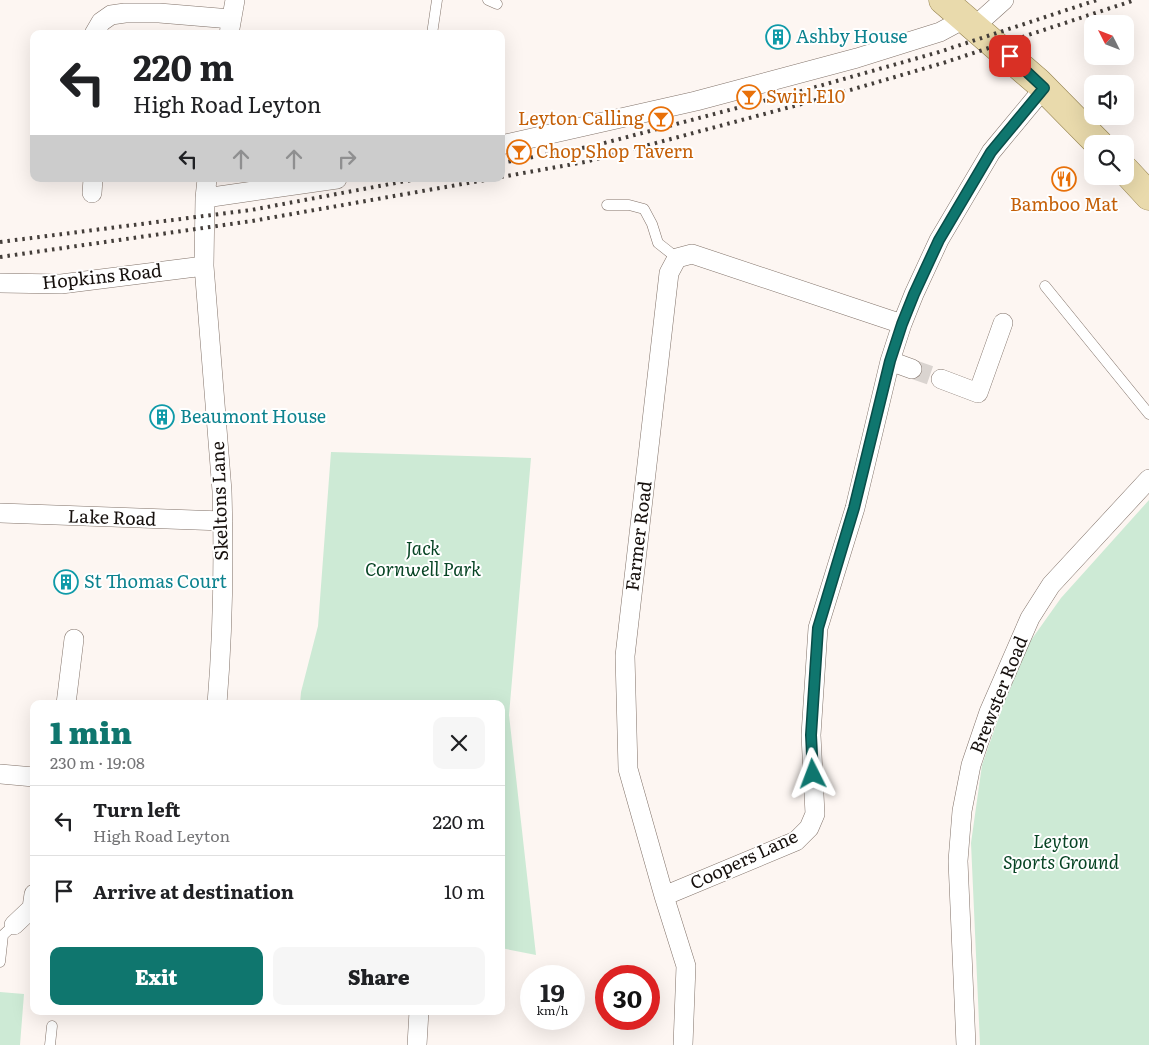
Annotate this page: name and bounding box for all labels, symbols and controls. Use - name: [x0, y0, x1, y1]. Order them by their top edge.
- north arrow: [1084, 15, 1134, 65]
- map controls: [1084, 15, 1134, 185]
- place label: Ashby House: [796, 22, 908, 49]
- building icon: Ashby House: [765, 24, 791, 50]
- pin: [989, 35, 1031, 77]
- text: 220 m: [133, 40, 234, 92]
- icon: arrive: [996, 42, 1024, 70]
- icon: left: [50, 50, 115, 115]
- button: sound: [1084, 75, 1134, 125]
- place label: Swirl E10: [766, 82, 845, 109]
- bar icon: Swirl E10: [736, 84, 762, 110]
- text: High Road Leyton: [133, 87, 321, 120]
- place label: Leyton Calling: [518, 104, 645, 131]
- bar icon: Leyton Calling: [648, 106, 674, 132]
- button: search: [1084, 135, 1134, 185]
- place label: Chop Shop Tavern: [536, 137, 694, 164]
- bar icon: Chop Shop Tavern: [506, 139, 532, 165]
- icon: left: [174, 145, 202, 173]
- icon: ahead: [227, 145, 255, 173]
- icon: ahead: [280, 145, 308, 173]
- icon: right: [333, 145, 361, 173]
- restaurant icon: Bamboo Mat: [1051, 166, 1077, 192]
- place label: Bamboo Mat: [1010, 190, 1119, 217]
- street label: Hopkins Road: [41, 256, 163, 295]
- place label: Beaumont House: [180, 402, 326, 429]
- building icon: Beaumont House: [149, 404, 175, 430]
- street label: Skeltons Lane: [203, 441, 234, 561]
- street label: Farmer Road: [617, 479, 658, 592]
- street label: Lake Road: [67, 501, 157, 532]
- park label: Jack Cornwell Park: [365, 534, 481, 582]
- place label: St Thomas Court: [84, 567, 228, 594]
- building icon: St Thomas Court: [53, 569, 79, 595]
- street label: Brewster Road: [962, 631, 1034, 757]
- text: 1 min: [50, 709, 132, 753]
- button: close: [433, 717, 485, 769]
- position arrow: [786, 747, 838, 799]
- text: 230 m · 19:08: [50, 750, 145, 774]
- text: Turn left: [93, 795, 180, 823]
- icon: left: [50, 807, 78, 835]
- text: 220 m: [433, 807, 485, 835]
- street label: Coopers Lane: [685, 822, 802, 895]
- text: High Road Leyton: [93, 823, 230, 847]
- park label: Leyton Sports Ground: [1003, 827, 1120, 875]
- icon: arrive: [50, 877, 78, 905]
- text: Arrive at destination: [93, 877, 294, 905]
- text: 10 m: [444, 877, 485, 905]
- button: Exit: [50, 947, 263, 1005]
- button: Share: [273, 947, 485, 1005]
- speed limit sign: 30: [595, 965, 660, 1030]
- text: 19: [540, 973, 565, 1010]
- text: km/h: [537, 1001, 568, 1019]

